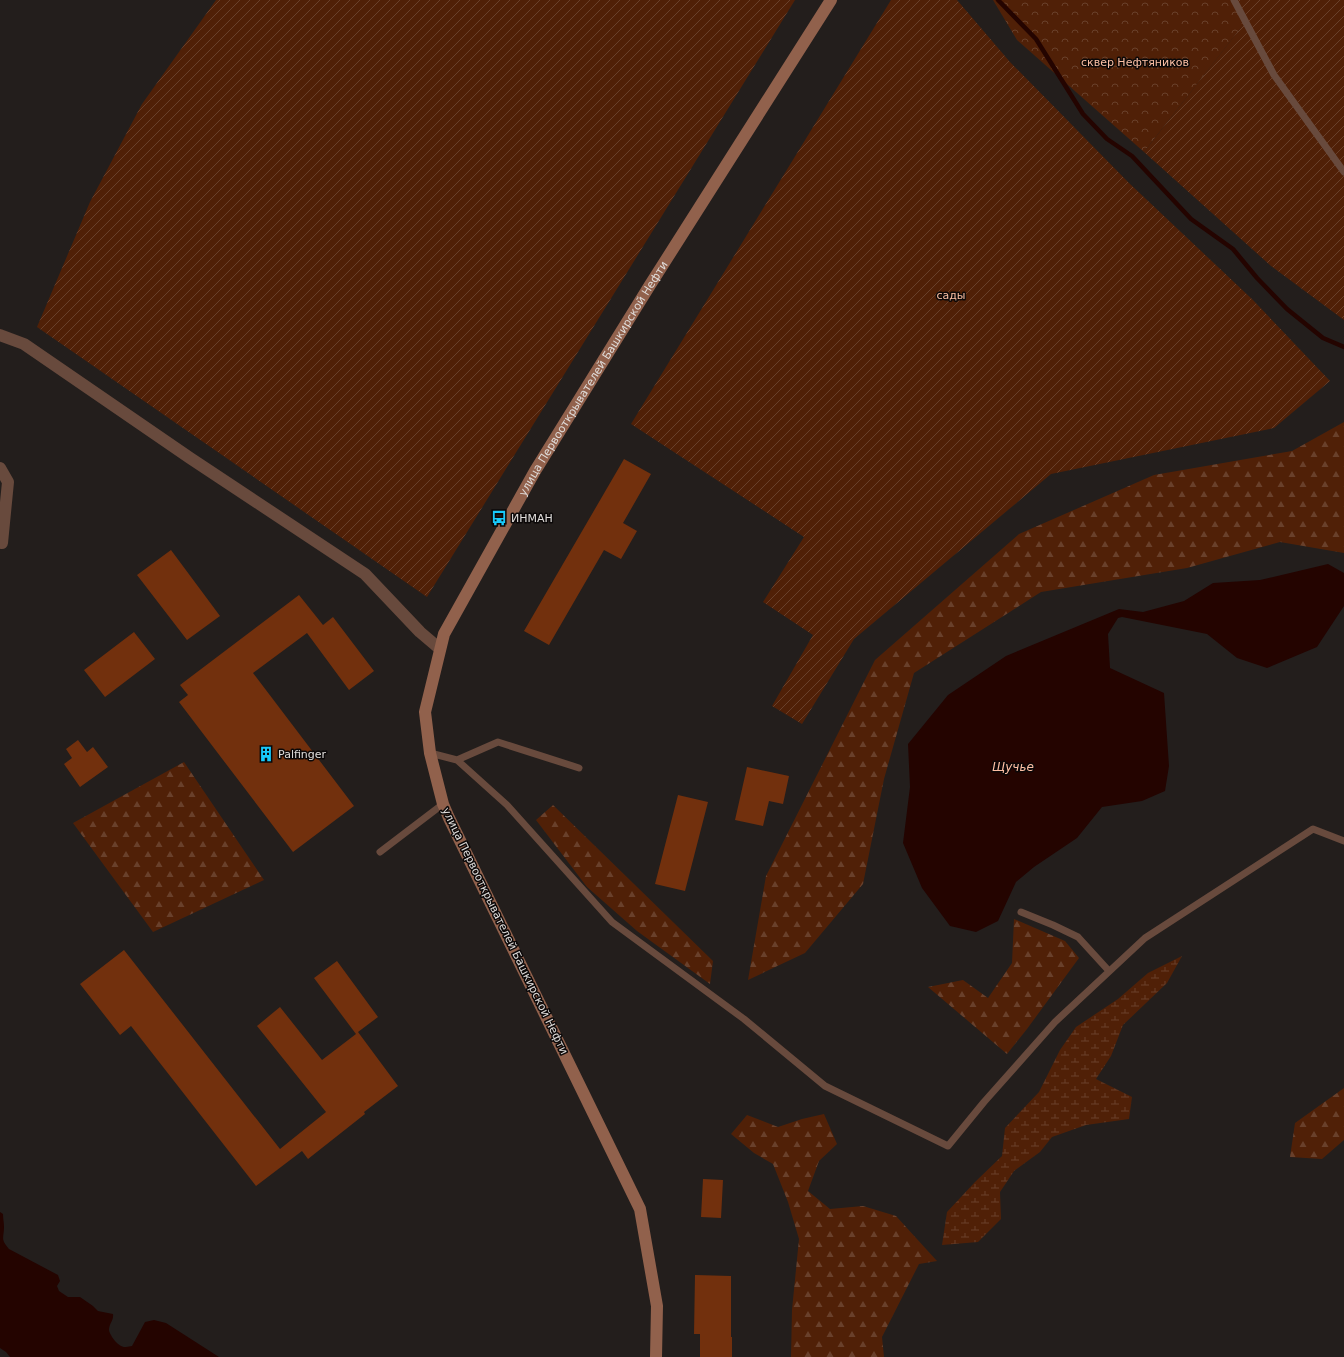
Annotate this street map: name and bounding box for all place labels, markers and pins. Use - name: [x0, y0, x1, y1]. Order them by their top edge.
- bus stop icon: ИНМАН: [490, 509, 508, 527]
- place label: ИНМАН: [511, 512, 553, 525]
- building icon: Palfinger: [257, 745, 275, 763]
- place label: Palfinger: [278, 748, 327, 761]

